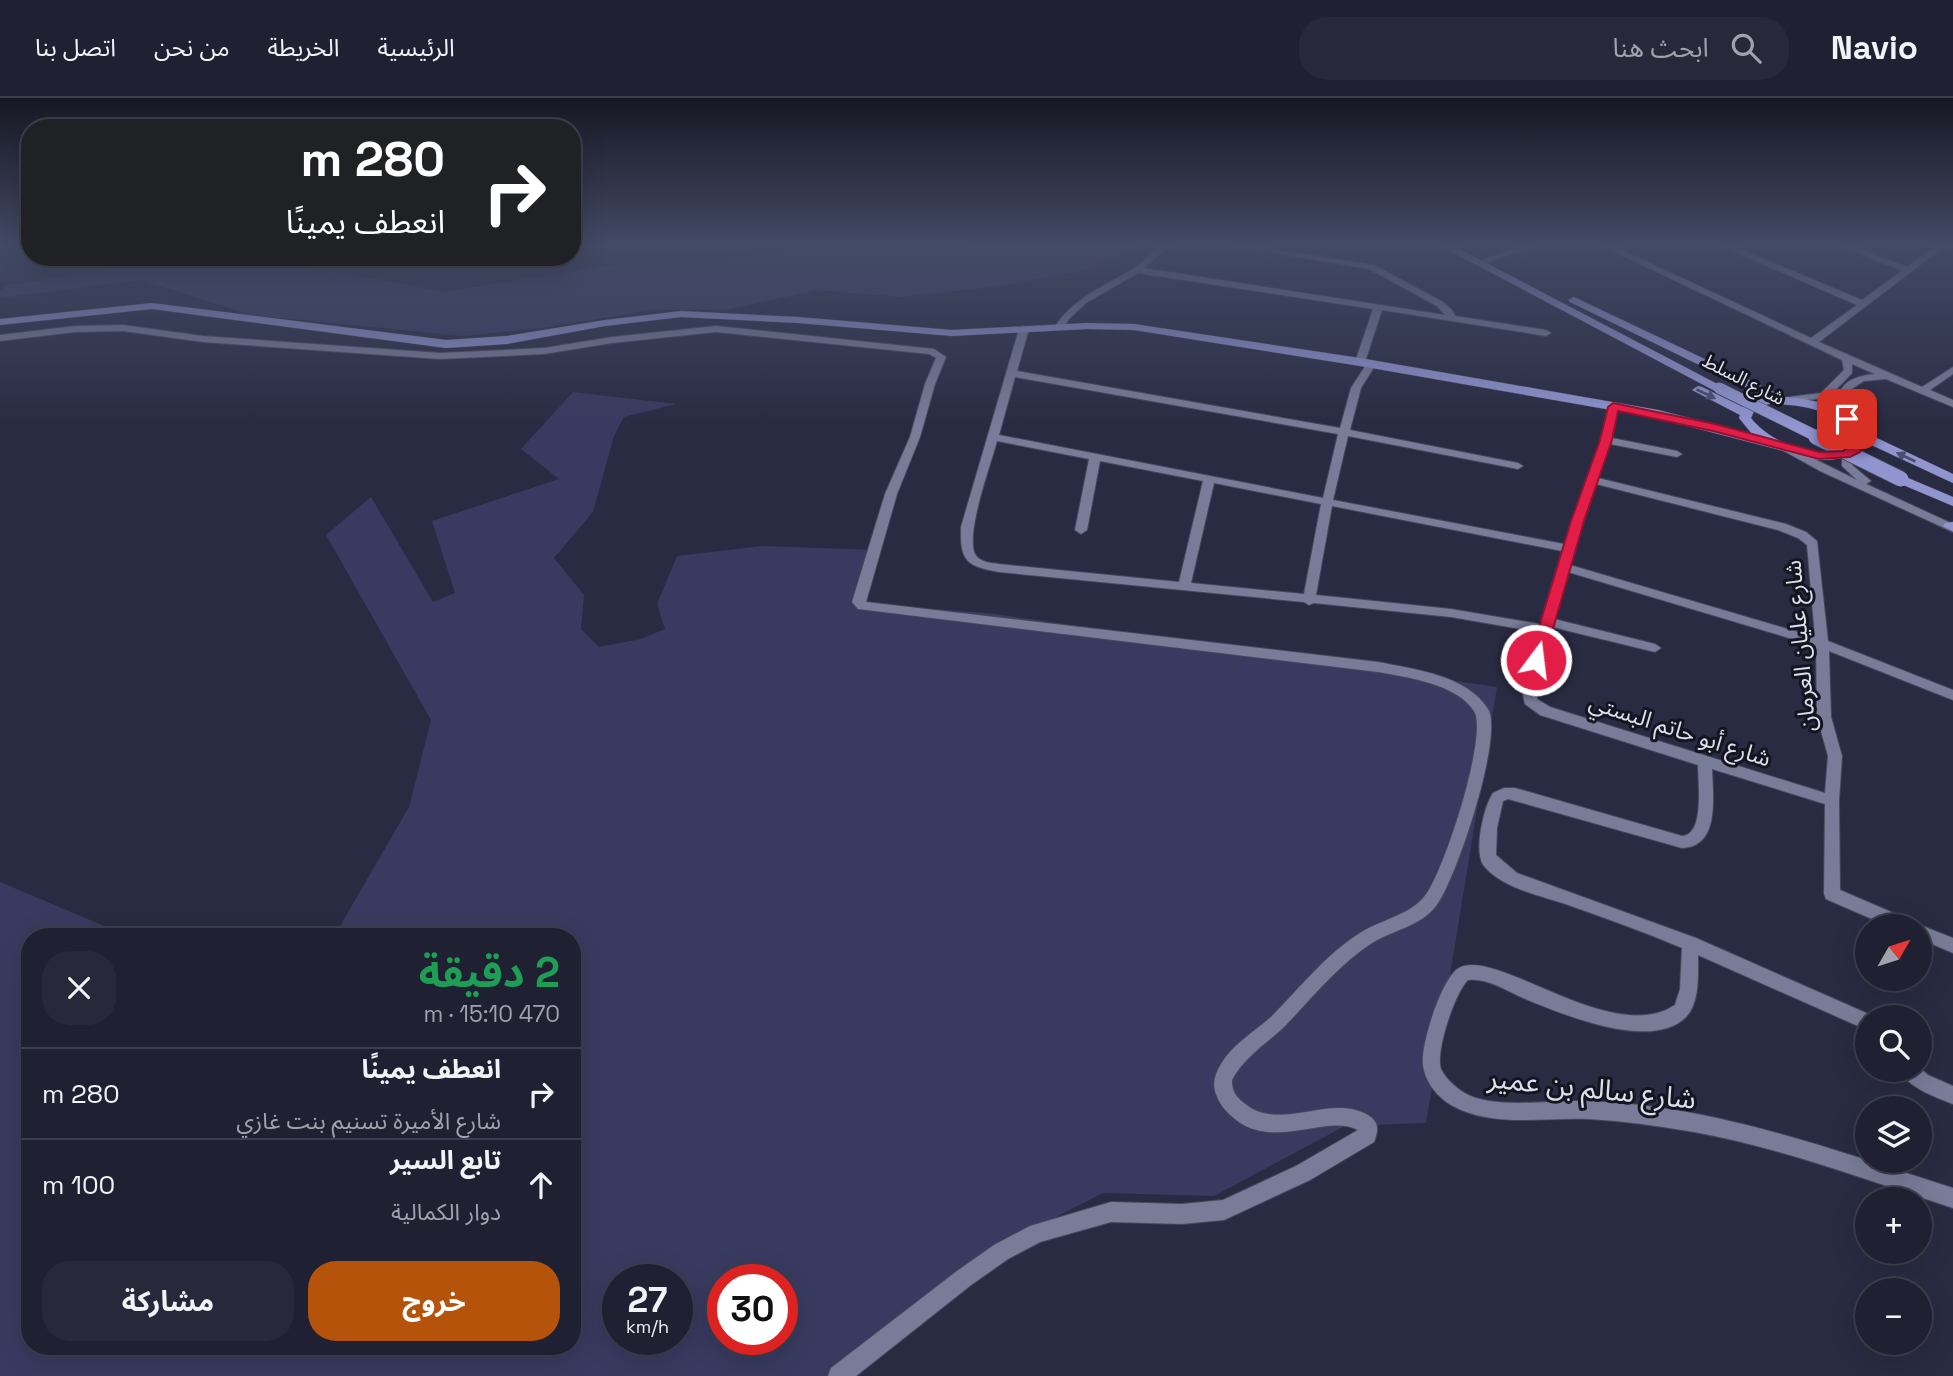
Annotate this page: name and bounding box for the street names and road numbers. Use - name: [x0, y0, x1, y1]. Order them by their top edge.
- street label: شارع السلط: [1698, 348, 1789, 412]
- street label: شارع عليان العرمان: [1778, 559, 1824, 733]
- street label: شارع أبو حاتم البستي: [1585, 686, 1775, 776]
- street label: شارع سالم بن عمير: [1485, 1059, 1698, 1121]

